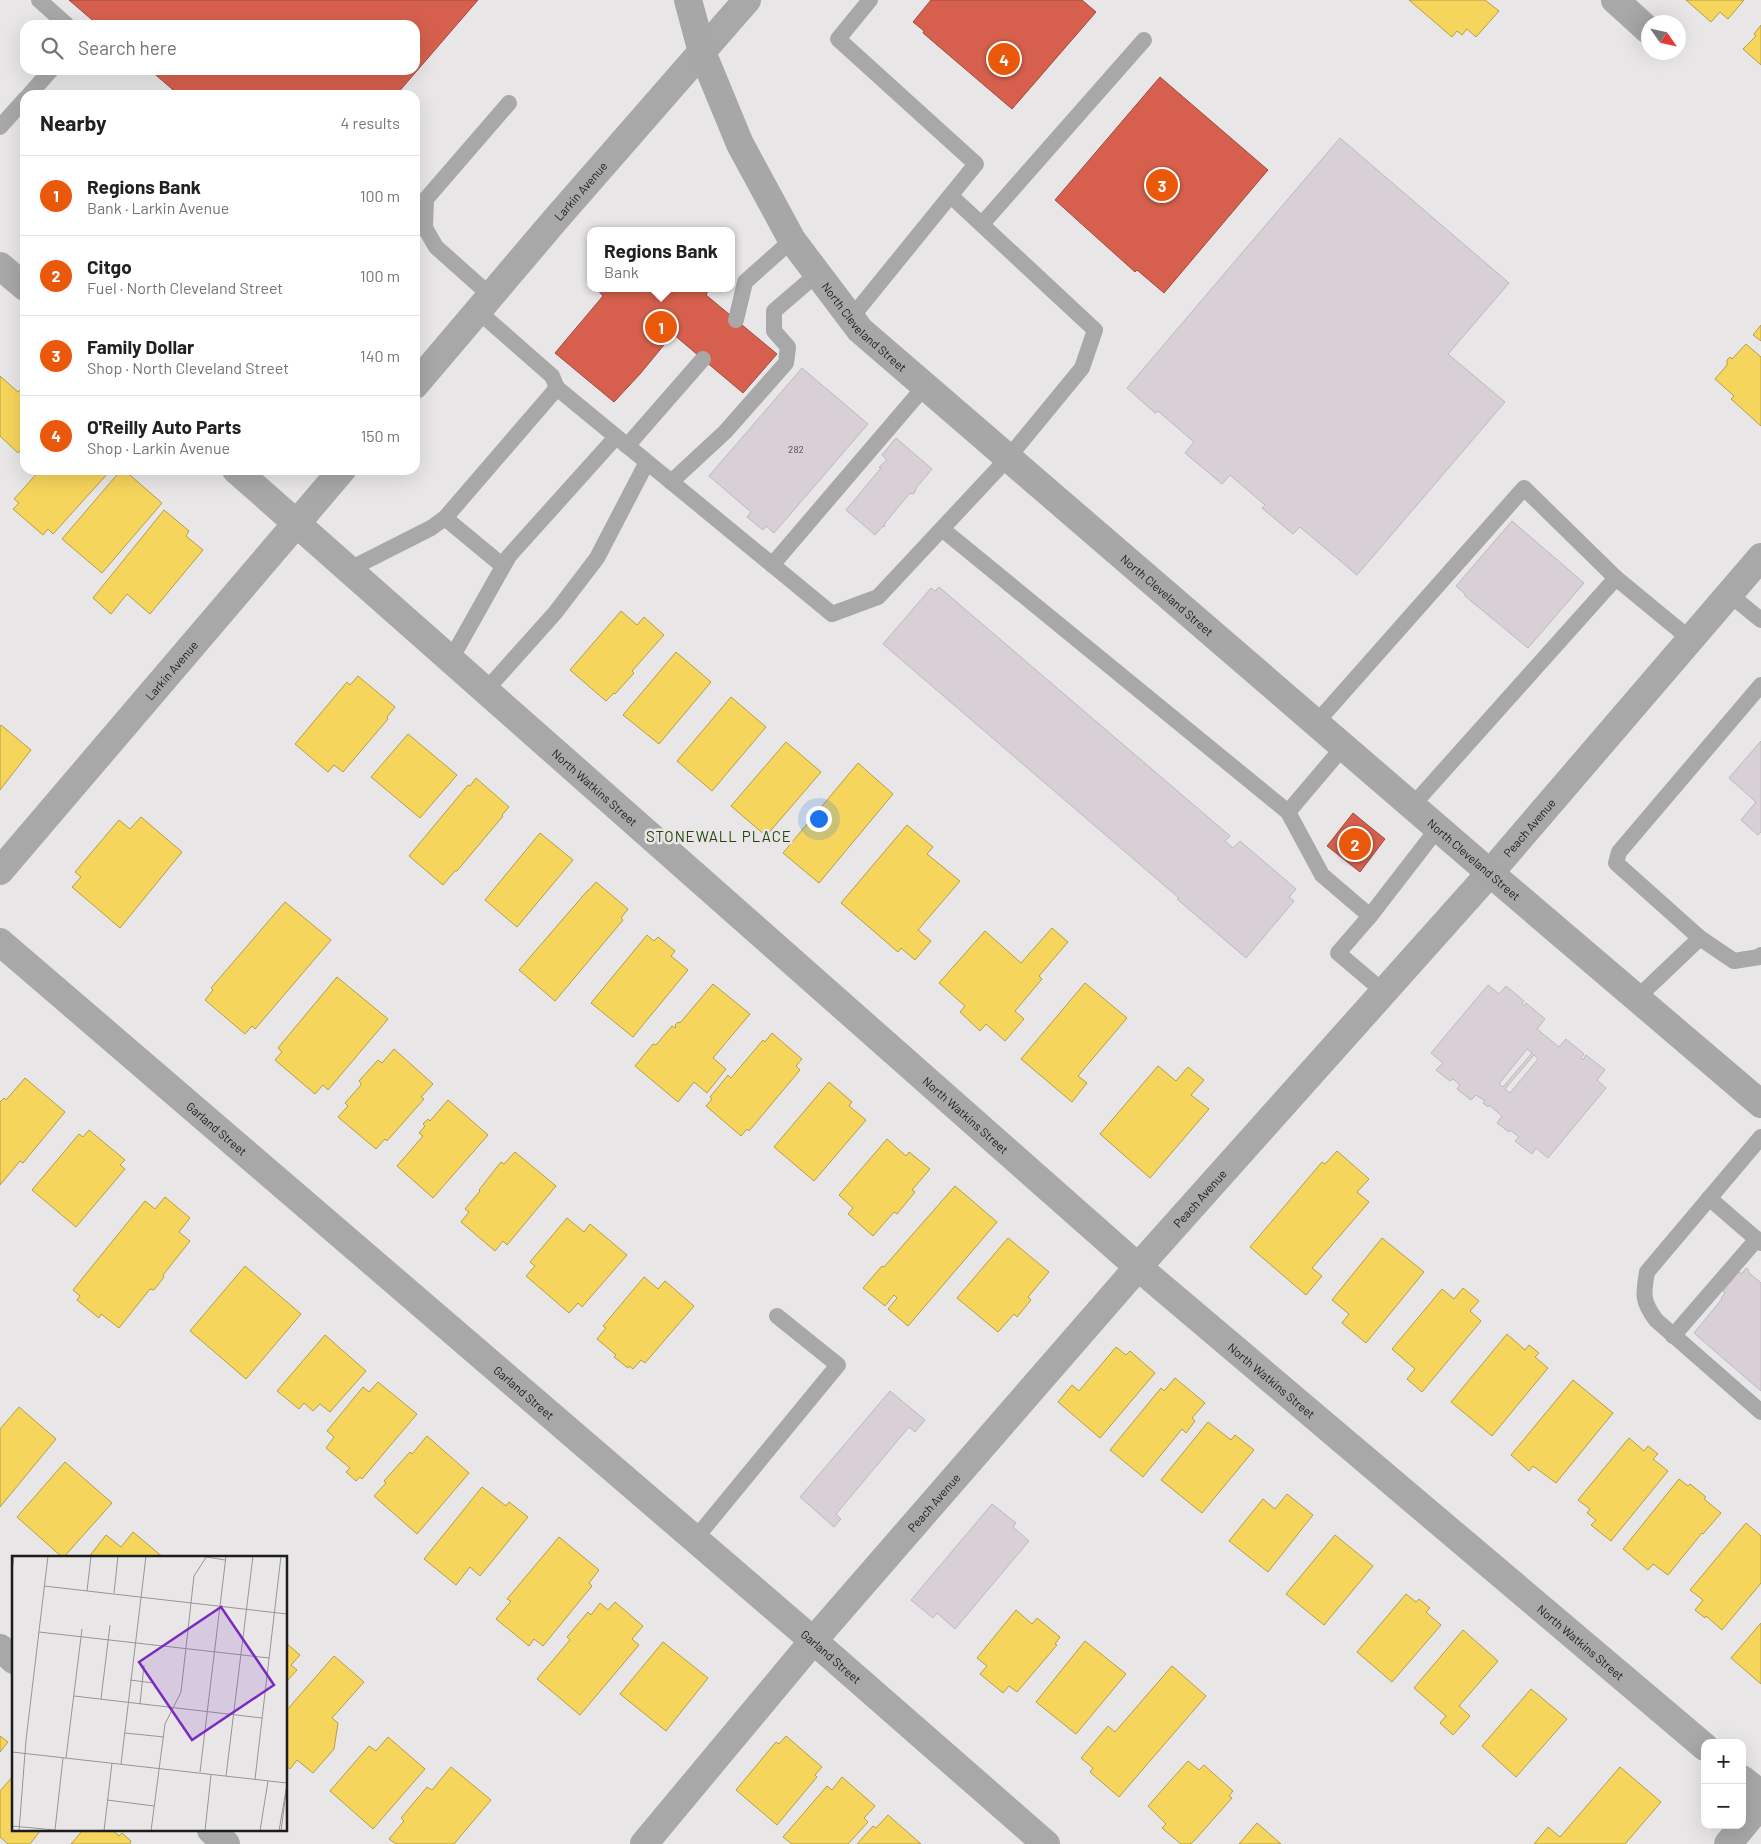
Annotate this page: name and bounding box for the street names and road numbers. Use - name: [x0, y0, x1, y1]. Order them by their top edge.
- street label: Larkin Avenue: [551, 159, 610, 223]
- street label: North Cleveland Street: [819, 279, 910, 374]
- street label: North Cleveland Street: [1118, 551, 1216, 639]
- street label: Larkin Avenue: [142, 638, 200, 703]
- street label: North Watkins Street: [549, 746, 641, 829]
- street label: Peach Avenue: [1500, 795, 1558, 860]
- street label: North Cleveland Street: [1425, 815, 1523, 903]
- street label: North Watkins Street: [920, 1073, 1012, 1156]
- street label: Garland Street: [184, 1099, 250, 1158]
- street label: Peach Avenue: [1170, 1166, 1229, 1230]
- street label: North Watkins Street: [1226, 1340, 1318, 1421]
- street label: Garland Street: [491, 1363, 557, 1422]
- street label: Peach Avenue: [904, 1470, 963, 1534]
- street label: North Watkins Street: [1535, 1601, 1627, 1683]
- street label: Garland Street: [798, 1627, 864, 1686]

